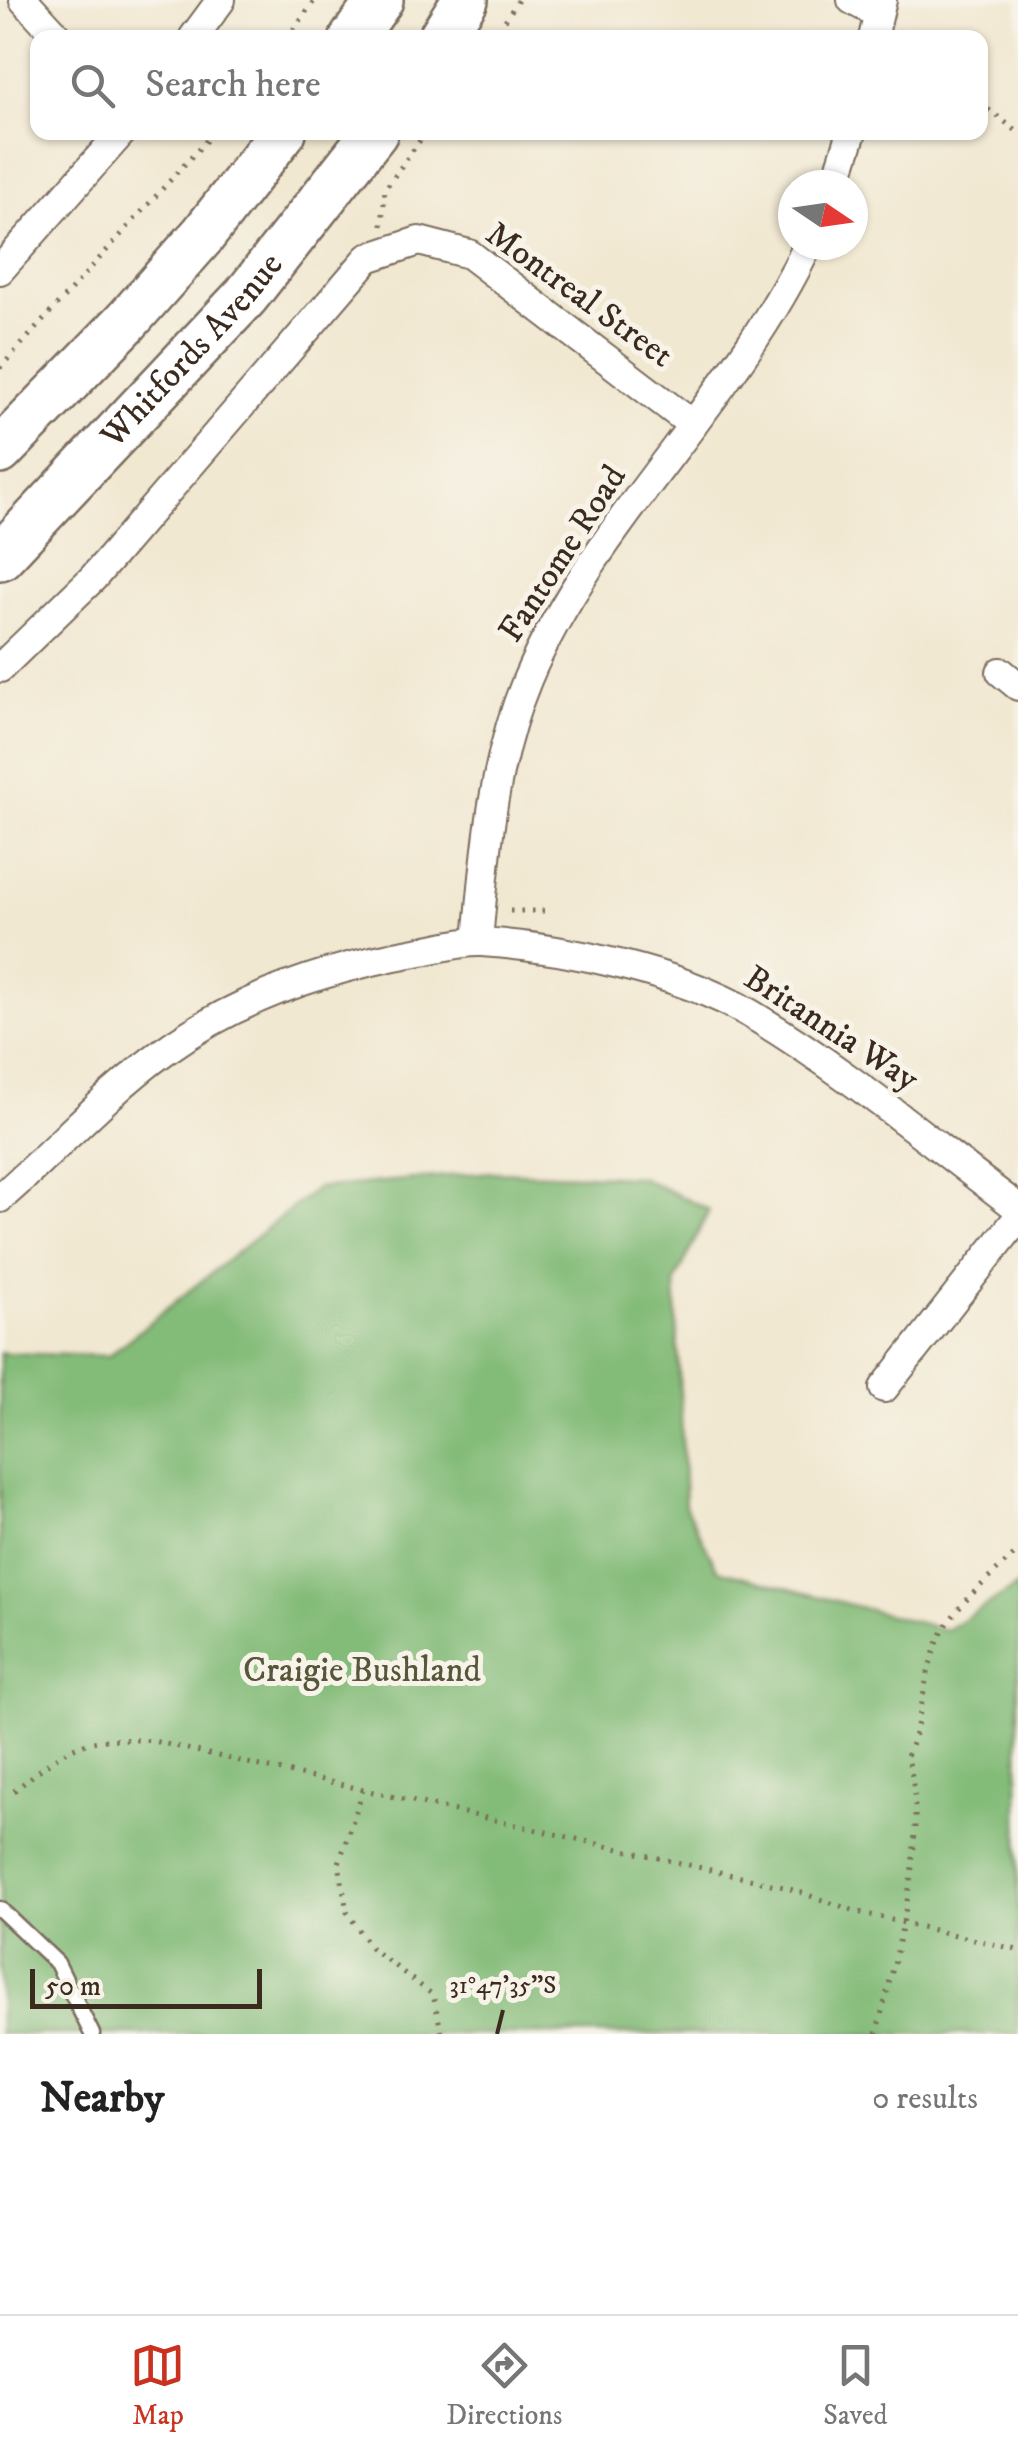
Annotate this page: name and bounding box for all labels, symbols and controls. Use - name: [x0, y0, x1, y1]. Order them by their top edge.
- search box: [30, 30, 988, 140]
- icon: search: [65, 58, 120, 113]
- text: Search here: [145, 61, 321, 109]
- north arrow: [778, 170, 868, 260]
- street label: Montreal Street: [477, 212, 681, 378]
- street label: Whitfords Avenue: [91, 244, 293, 459]
- street label: Fantome Road: [489, 457, 637, 651]
- street label: Britannia Way: [735, 956, 927, 1102]
- park label: Craigie Bushland: [243, 1649, 482, 1693]
- scale bar: [30, 1964, 262, 2008]
- text: 50 m: [45, 1969, 101, 2004]
- text: 31°47'35"S: [450, 1970, 556, 2001]
- text: Nearby: [40, 2073, 164, 2125]
- text: 0 results: [872, 2079, 978, 2119]
- tab: Map: [130, 2338, 185, 2433]
- tab: Directions: [446, 2338, 562, 2433]
- tab: Saved: [823, 2338, 888, 2433]

